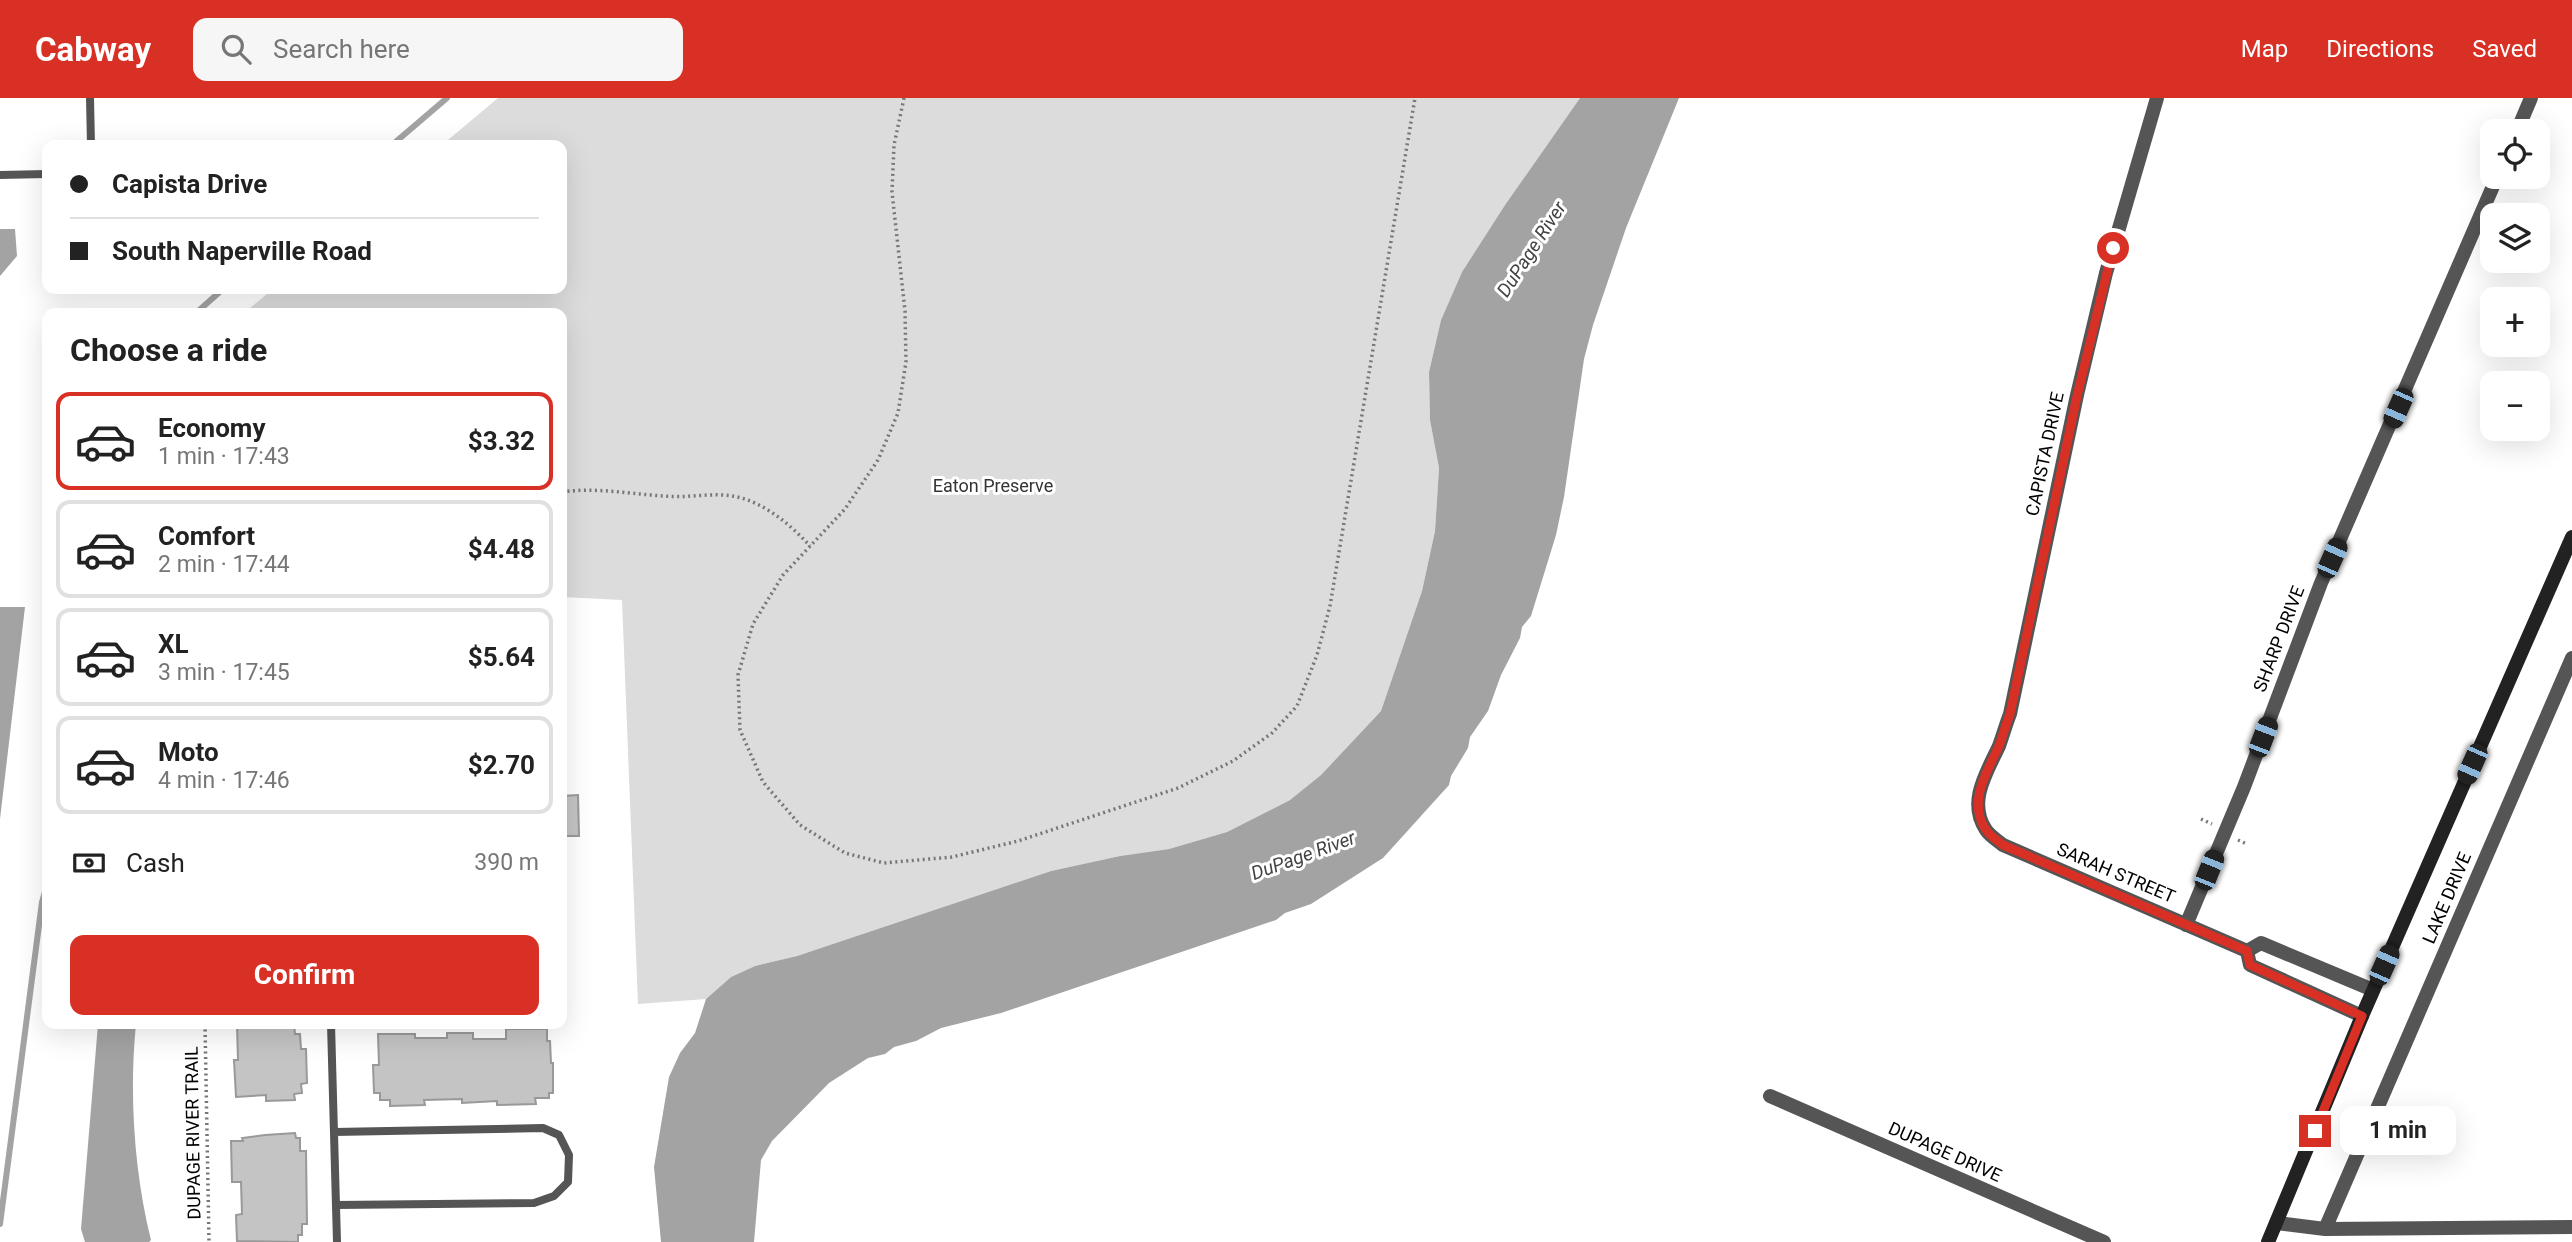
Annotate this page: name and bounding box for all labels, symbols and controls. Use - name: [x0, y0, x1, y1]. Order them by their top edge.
- search box: [193, 18, 683, 81]
- text: Cabway: [35, 30, 151, 69]
- icon: search: [217, 30, 255, 68]
- text: Search here: [273, 34, 410, 64]
- text: Map: [2241, 35, 2288, 63]
- text: Directions: [2326, 35, 2434, 63]
- text: Saved: [2472, 35, 2537, 63]
- map controls: [2480, 119, 2550, 441]
- button: locate: [2480, 119, 2550, 189]
- text: Capista Drive: [112, 169, 267, 199]
- water label: DuPage River: [1492, 197, 1571, 301]
- button: layers: [2480, 203, 2550, 273]
- route start: [2097, 232, 2129, 264]
- text: South Naperville Road: [112, 236, 372, 266]
- button: +: [2480, 287, 2550, 357]
- text: Choose a ride: [70, 331, 267, 369]
- button: −: [2480, 371, 2550, 441]
- car: [2380, 385, 2417, 431]
- street label: CAPISTA DRIVE: [2021, 390, 2068, 518]
- icon: car: [74, 410, 137, 473]
- text: Economy: [158, 413, 265, 443]
- text: $3.32: [468, 426, 535, 456]
- text: 1 min · 17:43: [158, 443, 290, 470]
- park label: Eaton Preserve: [933, 475, 1053, 496]
- icon: car: [74, 518, 137, 581]
- text: Comfort: [158, 521, 255, 551]
- text: $4.48: [468, 534, 535, 564]
- car: [2314, 535, 2351, 581]
- text: 2 min · 17:44: [158, 551, 290, 578]
- street label: SHARP DRIVE: [2249, 583, 2308, 695]
- icon: car: [74, 626, 137, 689]
- text: XL: [158, 629, 189, 659]
- text: $5.64: [468, 642, 535, 672]
- text: 3 min · 17:45: [158, 659, 290, 686]
- car: [2246, 714, 2281, 760]
- icon: car: [74, 734, 137, 797]
- text: Moto: [158, 737, 219, 767]
- car: [2454, 741, 2491, 787]
- text: $2.70: [468, 750, 535, 780]
- text: 4 min · 17:46: [158, 767, 290, 794]
- water label: DuPage River: [1248, 826, 1359, 885]
- street label: SARAH STREET: [2054, 838, 2179, 907]
- icon: cash: [70, 844, 108, 882]
- car: [2192, 847, 2227, 893]
- text: Cash: [126, 848, 185, 878]
- text: 390 m: [474, 849, 539, 876]
- street label: LAKE DRIVE: [2418, 849, 2475, 947]
- button: Confirm: [70, 935, 539, 1015]
- car: [2366, 942, 2403, 988]
- street label: DUPAGE RIVER TRAIL: [180, 1046, 205, 1220]
- callout: 1 min: [2340, 1107, 2455, 1156]
- route end: [2299, 1115, 2331, 1147]
- street label: DUPAGE DRIVE: [1885, 1117, 2005, 1186]
- text: 1 min: [2369, 1117, 2427, 1144]

